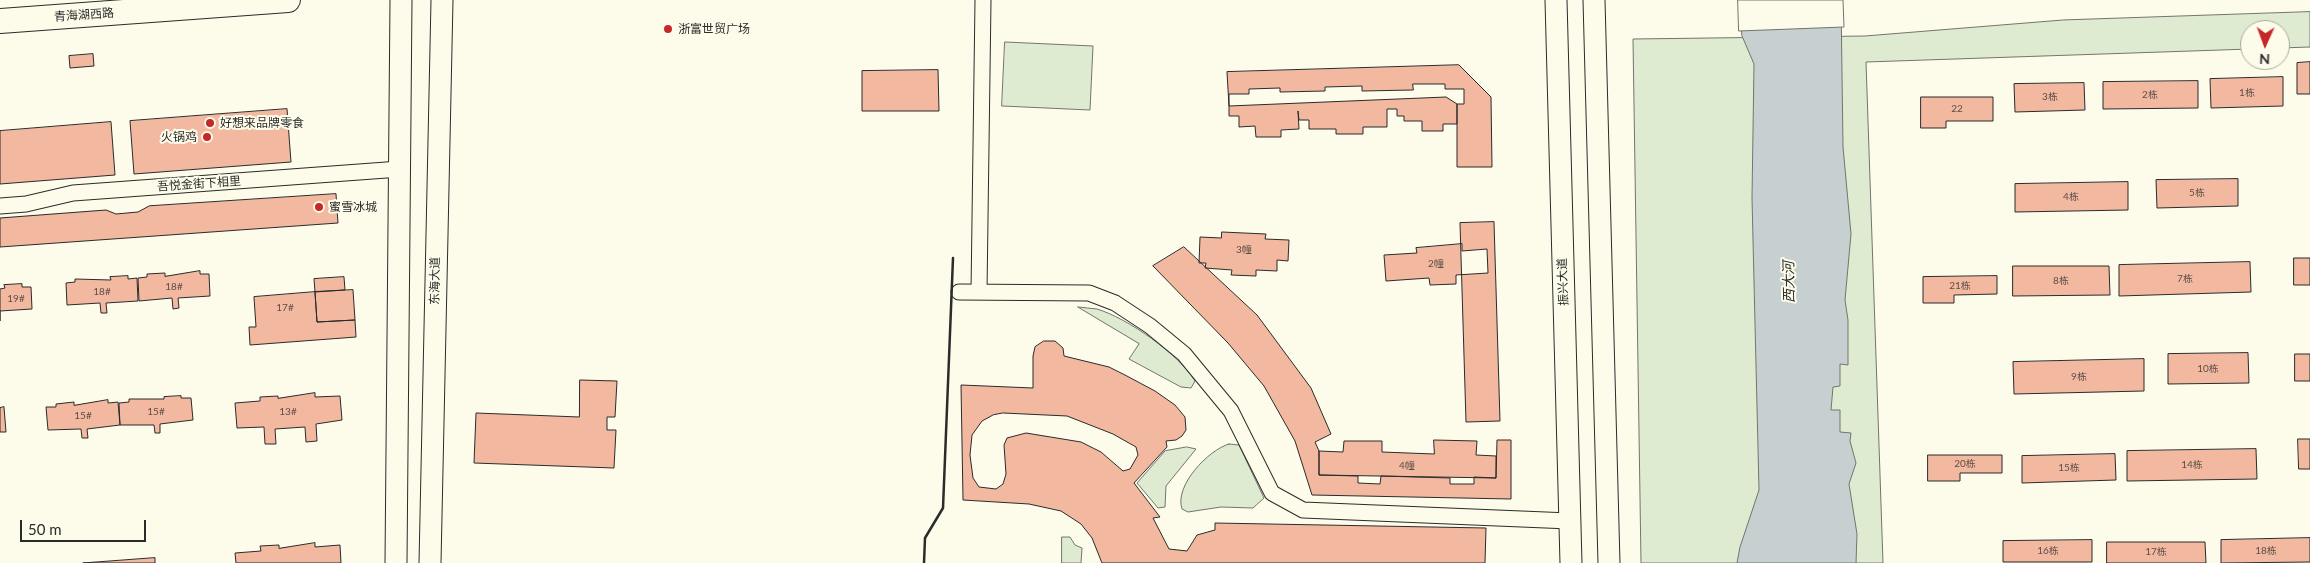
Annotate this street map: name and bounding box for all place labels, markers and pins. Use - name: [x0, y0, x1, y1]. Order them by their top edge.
- place label: 浙富世贸广场: [678, 22, 750, 36]
- marker: 浙富世贸广场: [662, 23, 674, 35]
- place label: 好想来品牌零食: [220, 116, 304, 130]
- marker: 好想来品牌零食: [204, 117, 216, 129]
- place label: 火锅鸡: [161, 130, 197, 144]
- marker: 火锅鸡: [201, 131, 213, 143]
- place label: 蜜雪冰城: [329, 200, 377, 214]
- marker: 蜜雪冰城: [313, 201, 325, 213]

